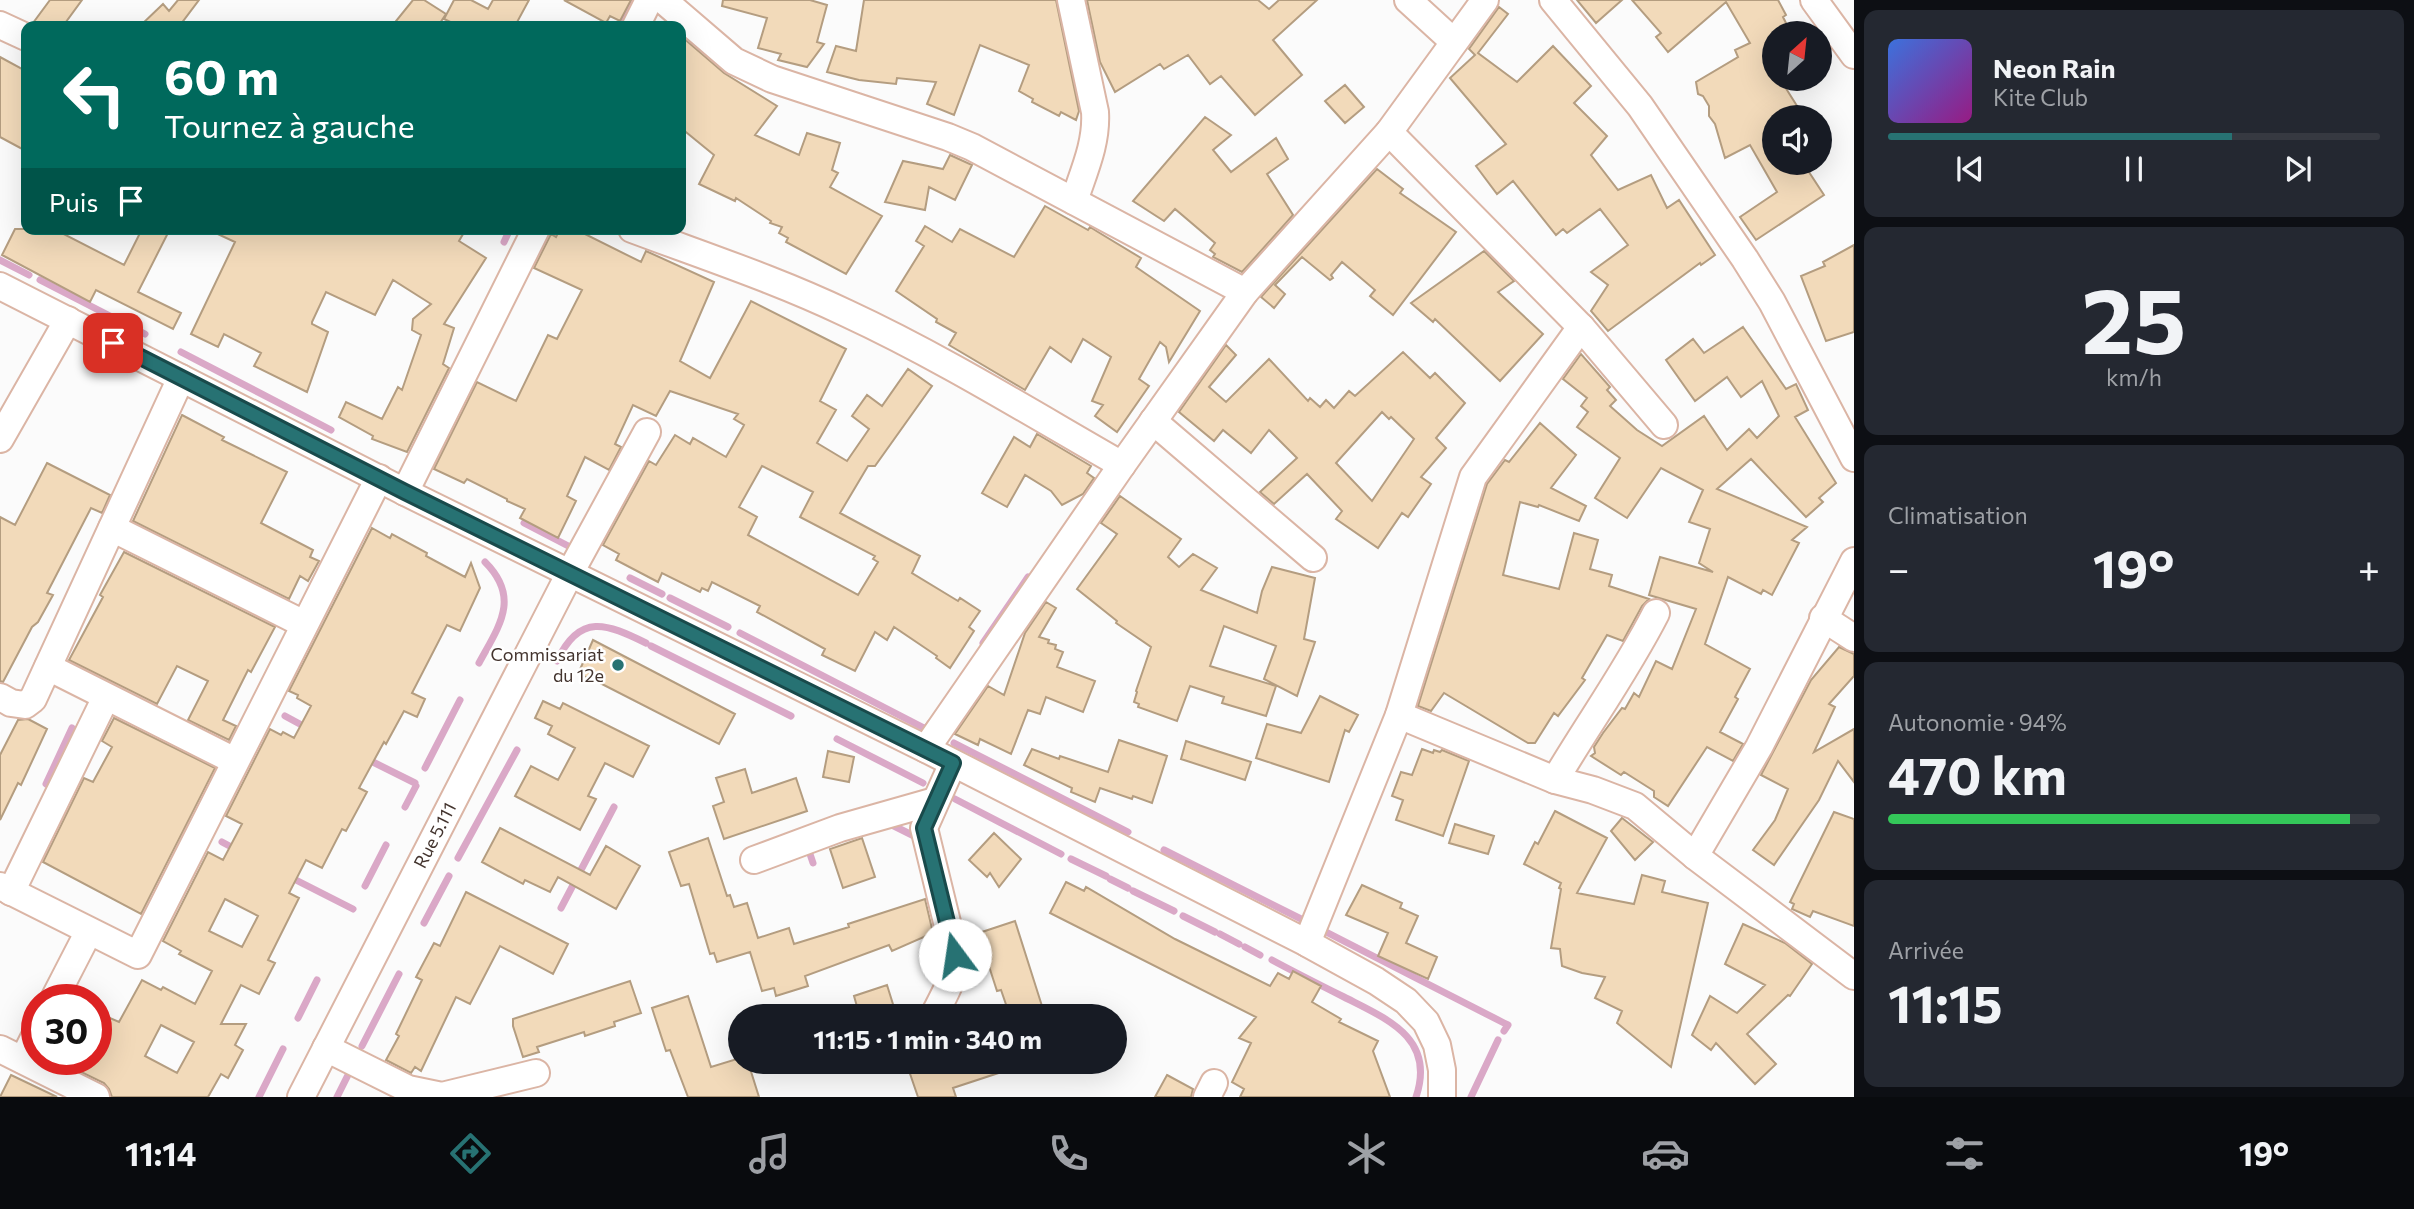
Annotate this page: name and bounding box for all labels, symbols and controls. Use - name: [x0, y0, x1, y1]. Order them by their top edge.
- north arrow: [1762, 21, 1832, 91]
- map controls: [1762, 21, 1832, 175]
- text: 60 m: [164, 45, 279, 105]
- icon: left: [49, 49, 140, 140]
- text: Neon Rain: [1993, 52, 2116, 83]
- text: Kite Club: [1993, 83, 2088, 111]
- text: Tournez à gauche: [164, 105, 415, 145]
- button: sound: [1762, 105, 1832, 175]
- icon: previous: [1951, 150, 1989, 188]
- icon: pause: [2115, 150, 2153, 188]
- icon: next: [2279, 150, 2317, 188]
- icon: arrive: [112, 182, 150, 220]
- text: Puis: [49, 186, 98, 217]
- text: 25: [2082, 261, 2186, 373]
- pin: [83, 313, 143, 373]
- icon: arrive: [94, 324, 132, 362]
- text: km/h: [2106, 363, 2162, 391]
- text: Climatisation: [1888, 501, 2028, 529]
- text: 19°: [2093, 535, 2174, 599]
- text: −: [1888, 544, 1910, 591]
- text: +: [2358, 544, 2380, 591]
- place label: Commissariat du 12e: [490, 643, 604, 686]
- marker: Commissariat du 12e: [610, 657, 626, 673]
- text: Autonomie · 94%: [1888, 708, 2067, 736]
- text: 470 km: [1888, 742, 2067, 806]
- street label: Rue 5.111: [408, 798, 460, 872]
- position arrow: [918, 918, 992, 992]
- text: Arrivée: [1888, 936, 1964, 964]
- text: 11:15: [1888, 970, 2003, 1034]
- speed limit sign: 30: [21, 984, 112, 1075]
- text: 11:15 · 1 min · 340 m: [813, 1023, 1042, 1054]
- icon: directions: [446, 1129, 495, 1178]
- icon: music: [745, 1129, 794, 1178]
- icon: phone: [1044, 1129, 1093, 1178]
- icon: climate: [1342, 1129, 1391, 1178]
- icon: car: [1641, 1129, 1690, 1178]
- icon: filters: [1940, 1129, 1989, 1178]
- text: 11:14: [125, 1133, 196, 1173]
- text: 19°: [2239, 1133, 2289, 1173]

